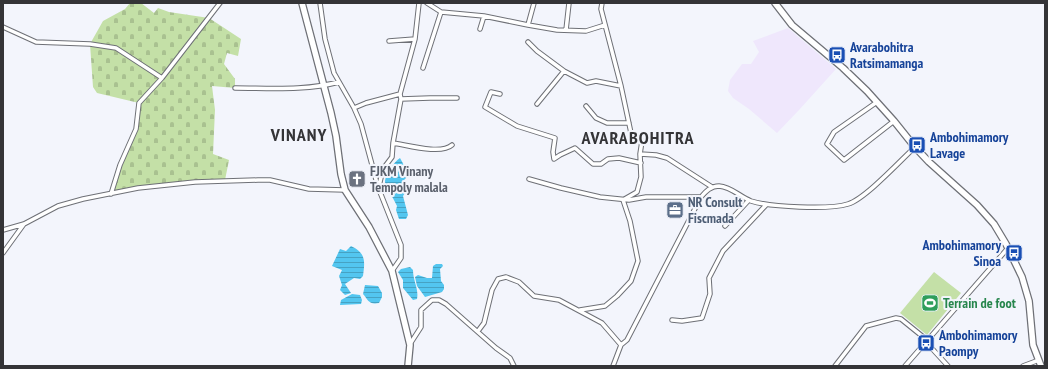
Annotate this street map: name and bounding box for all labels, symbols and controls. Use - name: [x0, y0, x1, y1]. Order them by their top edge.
- place label: Avarabohitra Ratsimamanga: [849, 38, 924, 72]
- bus stop icon: Avarabohitra Ratsimamanga: [827, 45, 847, 65]
- district label: VINANY: [270, 123, 327, 146]
- district label: AVARABOHITRA: [580, 126, 695, 149]
- place label: Ambohimamory Lavage: [929, 128, 1009, 162]
- bus stop icon: Ambohimamory Lavage: [907, 135, 927, 155]
- place label: FJKM Vinany Tempoly malala: [370, 162, 448, 196]
- church icon: FJKM Vinany Tempoly malala: [347, 169, 367, 189]
- place label: NR Consult Fiscmada: [688, 193, 742, 227]
- office icon: NR Consult Fiscmada: [665, 200, 685, 220]
- place label: Ambohimamory Sinoa: [922, 236, 1001, 270]
- bus stop icon: Ambohimamory Sinoa: [1004, 243, 1024, 263]
- sports icon: Terrain de foot: [920, 293, 940, 313]
- place label: Terrain de foot: [943, 294, 1016, 312]
- place label: Ambohimamory Paompy: [938, 326, 1018, 360]
- bus stop icon: Ambohimamory Paompy: [916, 333, 936, 353]

